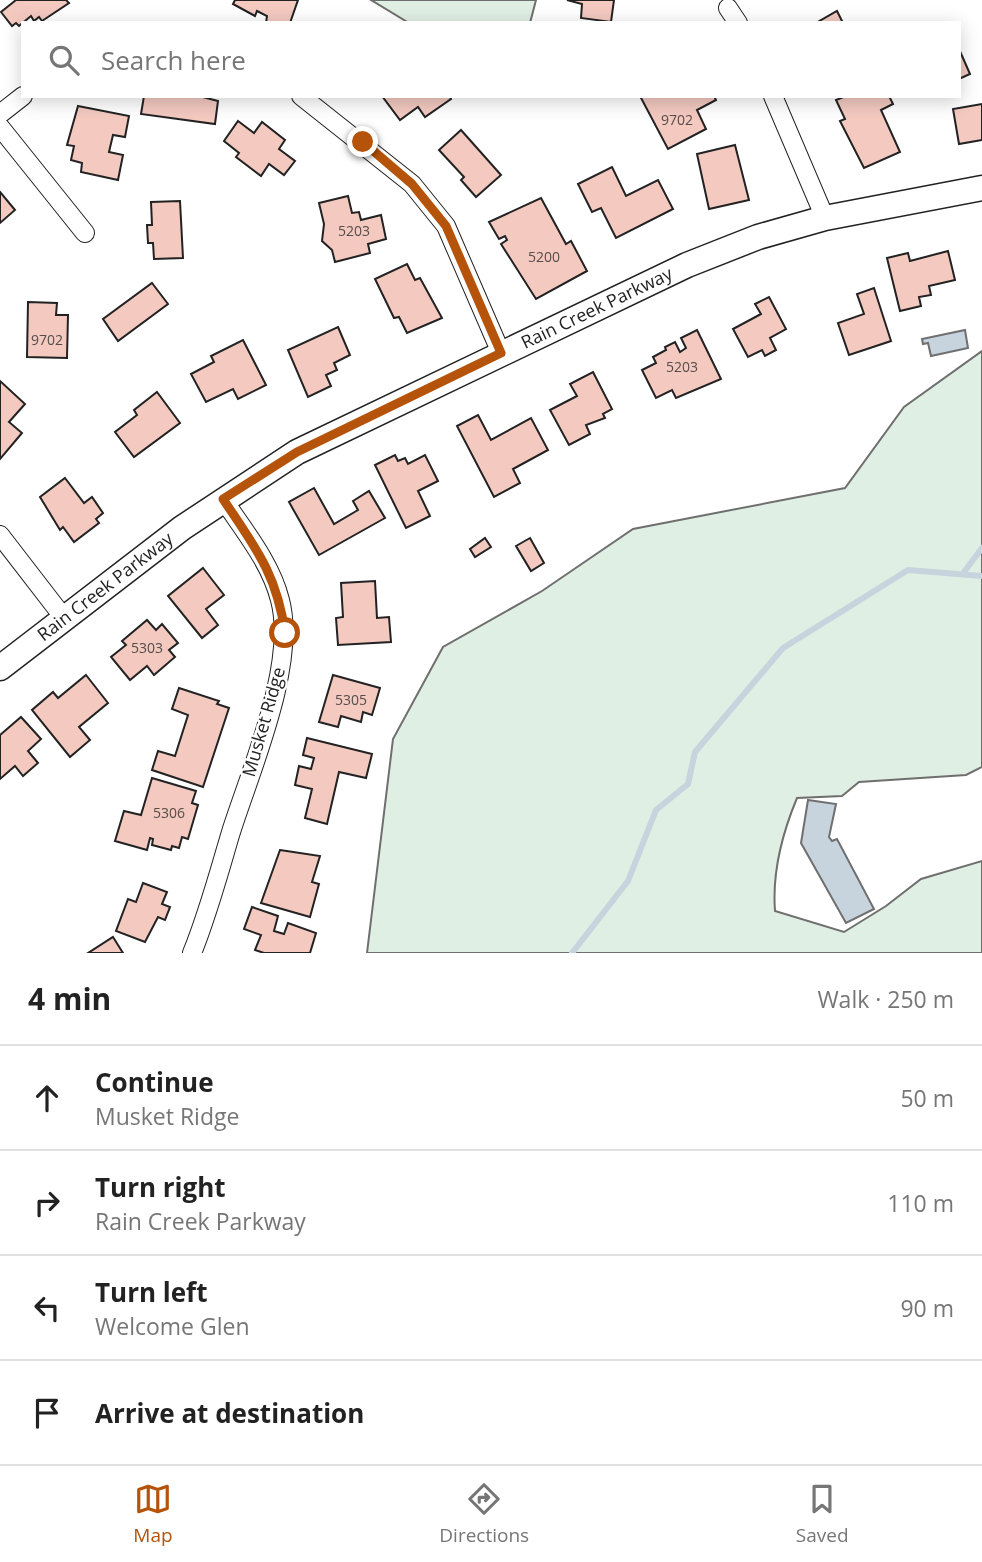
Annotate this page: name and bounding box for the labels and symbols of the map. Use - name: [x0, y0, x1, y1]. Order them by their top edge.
- house number: 9702: [661, 110, 693, 129]
- route end: [347, 126, 378, 157]
- house number: 5203: [338, 221, 370, 240]
- house number: 5200: [528, 247, 560, 266]
- street label: Rain Creek Parkway: [517, 260, 677, 354]
- house number: 9702: [31, 330, 63, 349]
- house number: 5203: [666, 357, 698, 376]
- street label: Rain Creek Parkway: [32, 526, 178, 646]
- route start: [269, 617, 300, 648]
- house number: 5303: [131, 638, 163, 657]
- street label: Musket Ridge: [236, 664, 290, 779]
- house number: 5305: [335, 690, 367, 709]
- house number: 5306: [153, 803, 185, 822]

